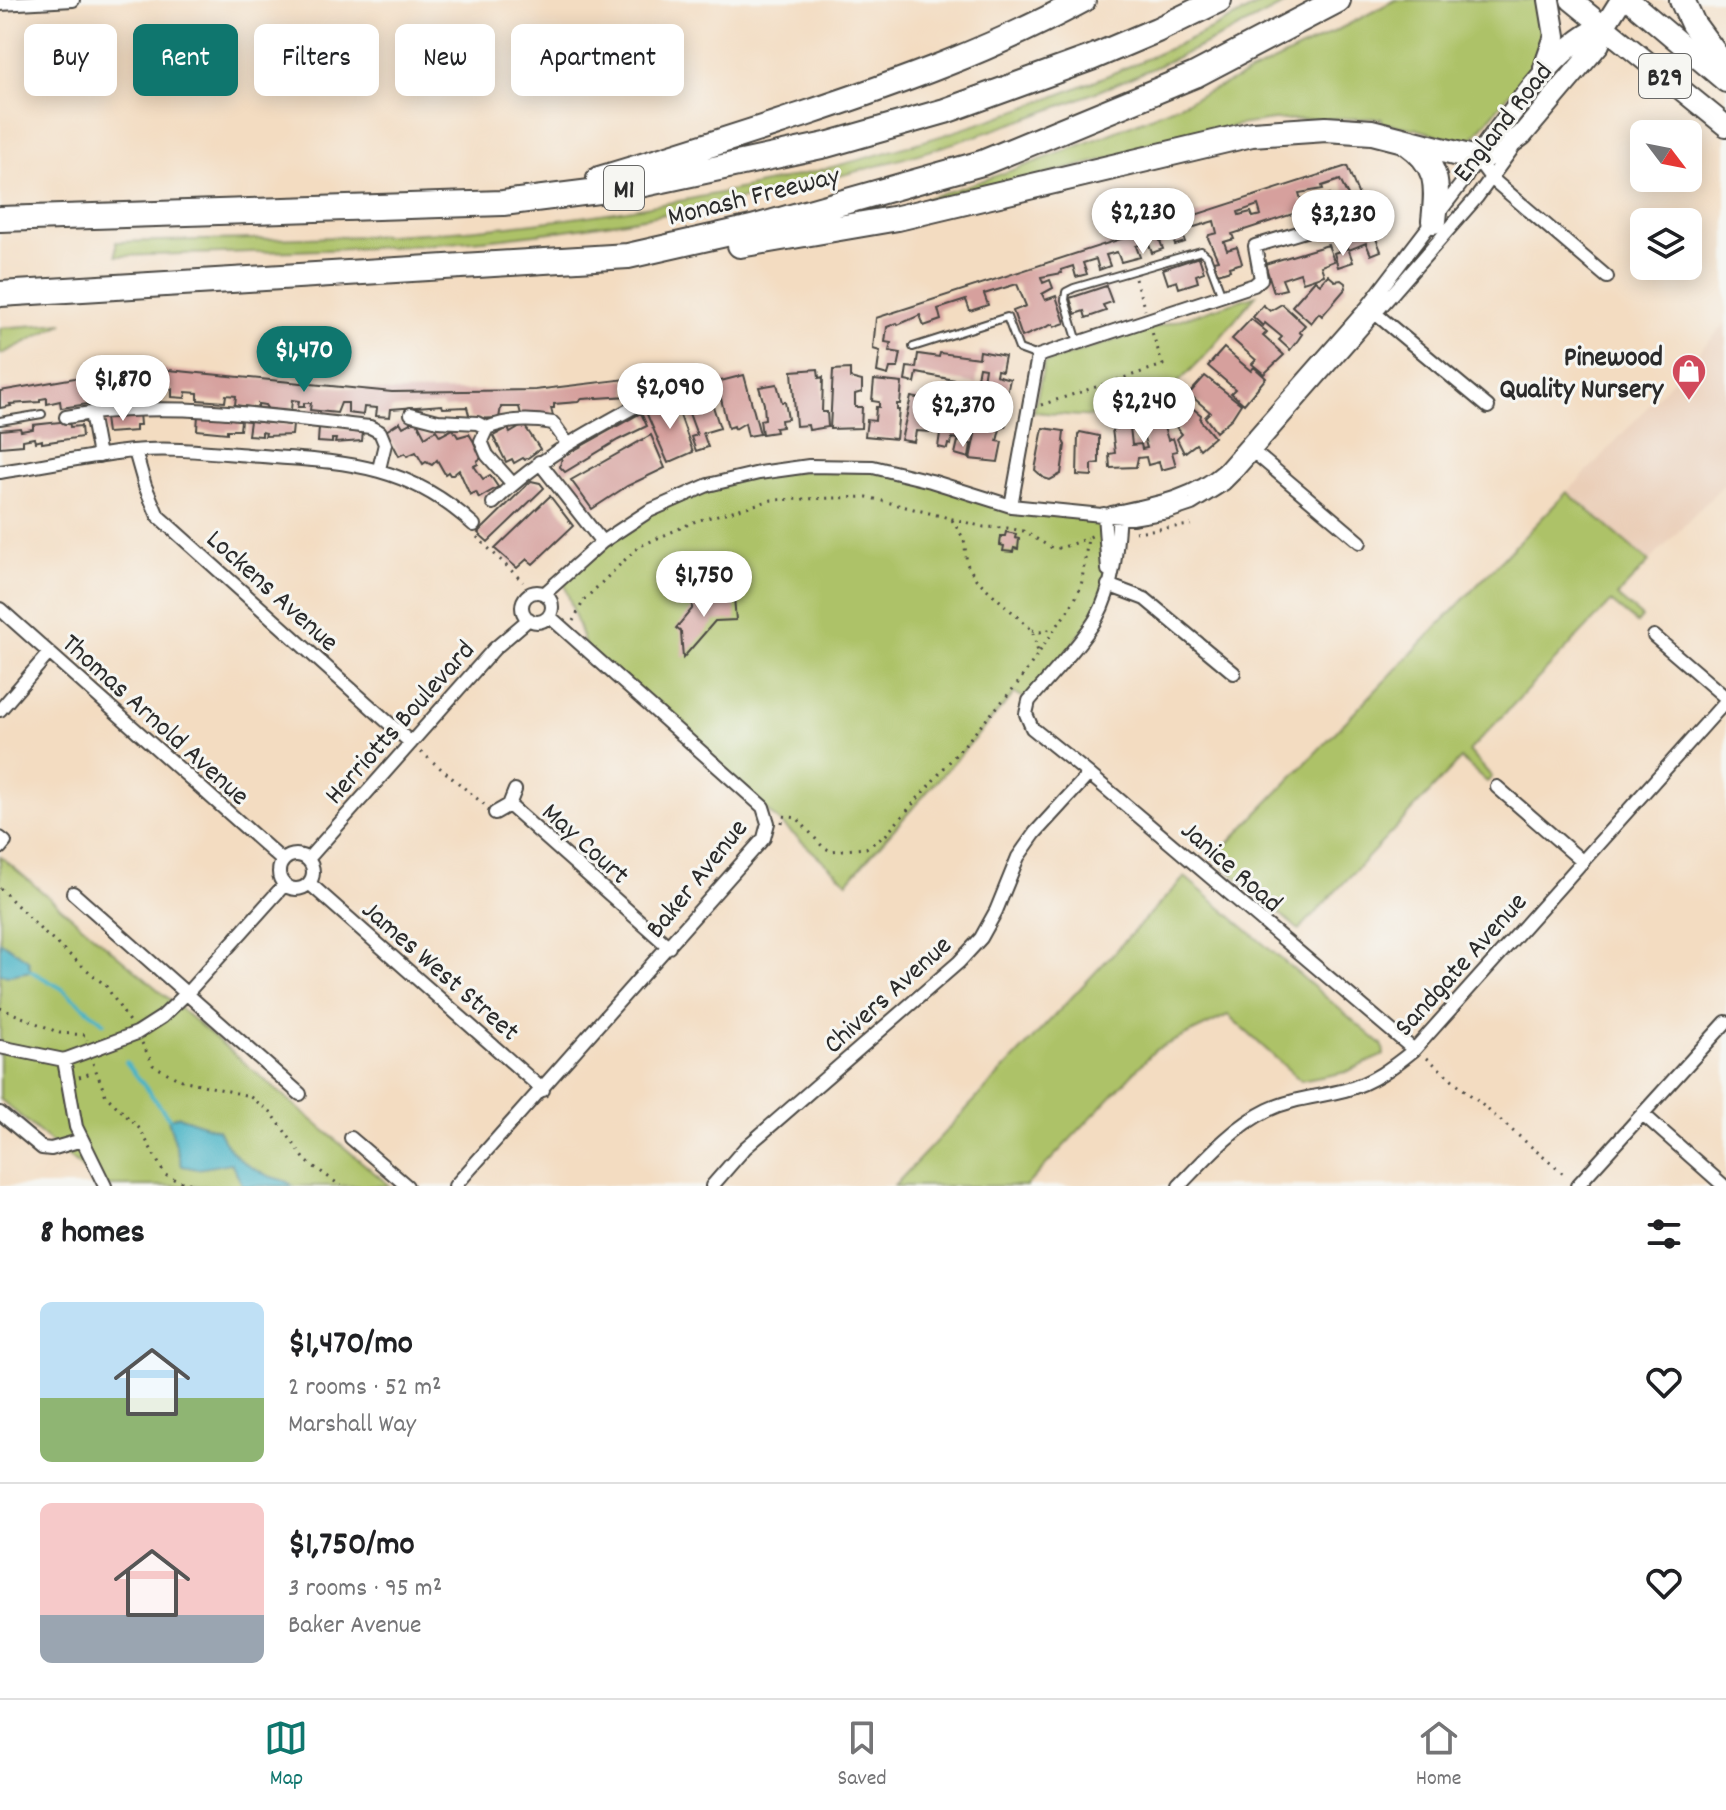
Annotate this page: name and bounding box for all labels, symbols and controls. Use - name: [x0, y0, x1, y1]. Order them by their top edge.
- chip: Buy: [24, 24, 117, 96]
- chip: Rent: [133, 24, 238, 96]
- chip: Filters: [254, 24, 379, 96]
- chip: New: [395, 24, 495, 96]
- chip: Apartment: [511, 24, 684, 96]
- road number: B29: [1639, 54, 1691, 98]
- street label: England Road: [1445, 56, 1565, 193]
- north arrow: [1630, 120, 1702, 192]
- map controls: [1630, 120, 1702, 280]
- street label: Monash Freeway: [664, 158, 845, 240]
- road number: M1: [604, 166, 644, 210]
- pin: $2,230: [1078, 188, 1208, 256]
- pin: $3,230: [1278, 190, 1408, 258]
- text: $2,230: [1110, 195, 1176, 232]
- text: $3,230: [1310, 197, 1376, 234]
- button: layers: [1630, 208, 1702, 280]
- pin: $1,470: [239, 326, 369, 394]
- text: $1,470: [275, 333, 333, 370]
- place label: Pinewood Quality Nursery: [1499, 340, 1665, 412]
- shop icon: Pinewood Quality Nursery: [1670, 352, 1708, 402]
- pin: $1,870: [58, 355, 188, 423]
- text: $1,870: [94, 362, 152, 399]
- pin: $2,090: [605, 363, 735, 431]
- text: $2,090: [635, 370, 705, 407]
- pin: $2,240: [1079, 377, 1209, 445]
- pin: $2,370: [898, 381, 1028, 449]
- text: $2,240: [1111, 384, 1177, 421]
- text: $2,370: [930, 388, 996, 425]
- street label: Lockens Avenue: [195, 522, 346, 663]
- pin: $1,750: [639, 551, 769, 619]
- text: $1,750: [674, 558, 734, 595]
- street label: Thomas Arnold Avenue: [51, 626, 257, 817]
- street label: Herriotts Boulevard: [317, 633, 487, 815]
- street label: May Court: [531, 795, 637, 896]
- street label: Baker Avenue: [638, 812, 760, 949]
- street label: Janice Road: [1170, 813, 1290, 924]
- street label: Sandgate Avenue: [1387, 885, 1539, 1048]
- street label: James West Street: [351, 893, 527, 1053]
- street label: Chivers Avenue: [816, 928, 963, 1065]
- text: 8 homes: [40, 1210, 145, 1259]
- icon: filters: [1642, 1212, 1686, 1256]
- text: $1,470/mo: [288, 1321, 413, 1370]
- icon: home: [104, 1334, 200, 1430]
- icon: heart: [1642, 1360, 1686, 1404]
- text: 2 rooms · 52 m²: [288, 1370, 441, 1407]
- text: Marshall Way: [288, 1407, 416, 1444]
- text: $1,750/mo: [288, 1522, 415, 1571]
- icon: home: [104, 1535, 200, 1631]
- icon: heart: [1642, 1561, 1686, 1605]
- text: 3 rooms · 95 m²: [288, 1571, 442, 1608]
- text: Baker Avenue: [288, 1608, 421, 1645]
- tab: Map: [264, 1716, 308, 1795]
- tab: Saved: [837, 1716, 887, 1795]
- tab: Home: [1416, 1716, 1461, 1795]

